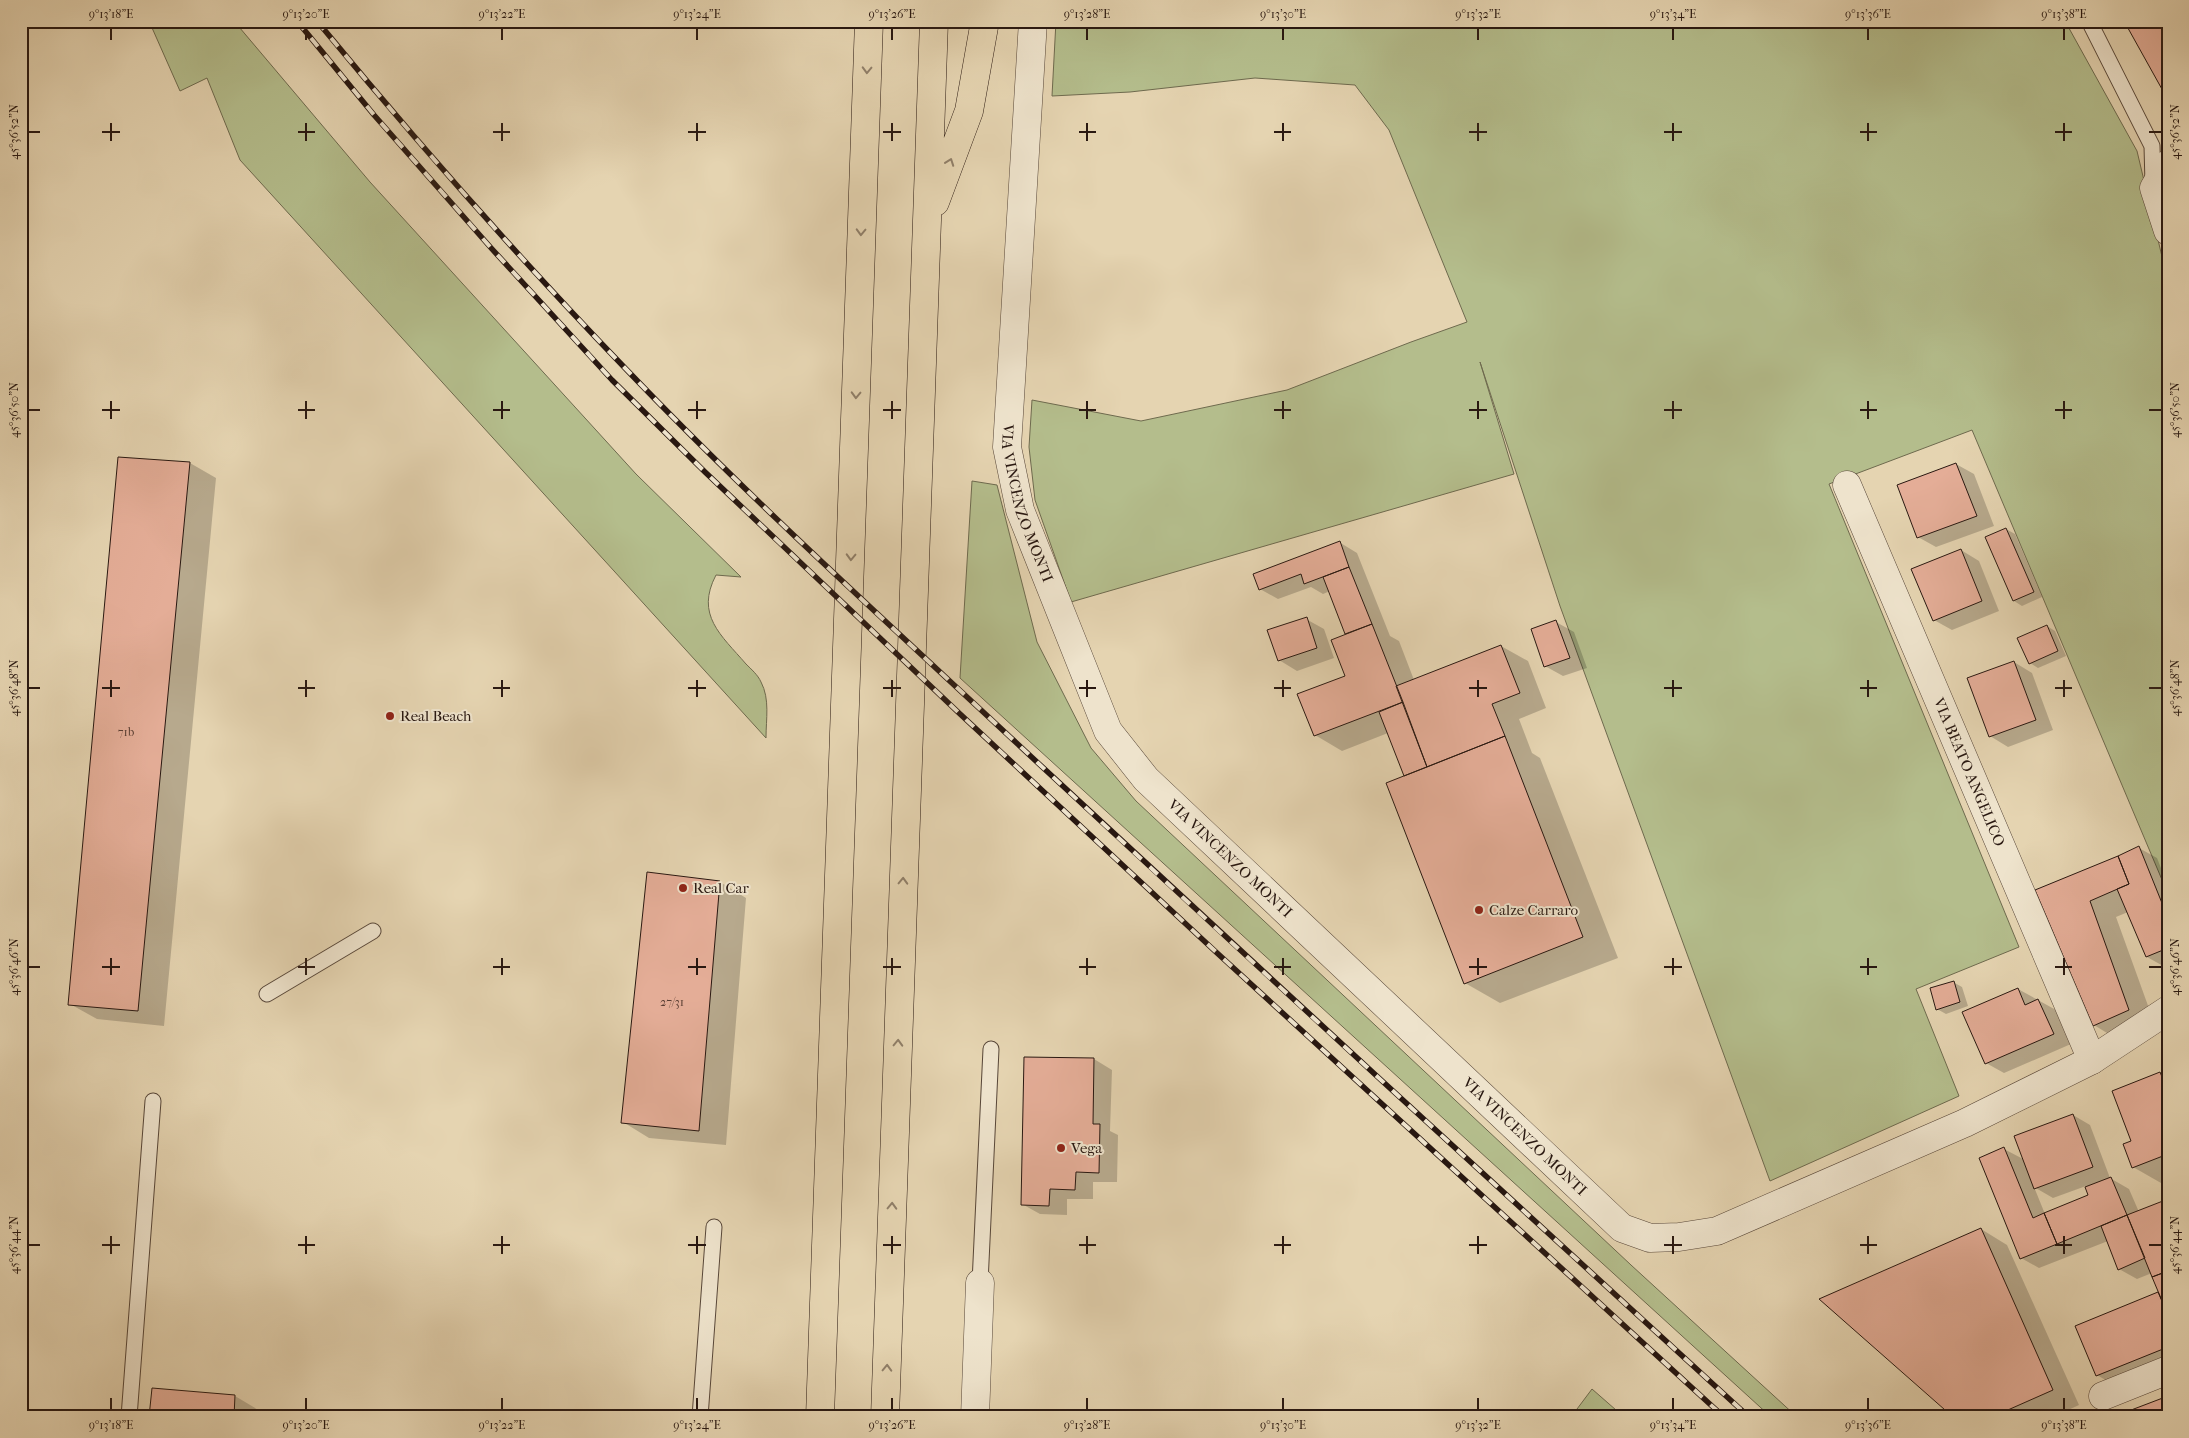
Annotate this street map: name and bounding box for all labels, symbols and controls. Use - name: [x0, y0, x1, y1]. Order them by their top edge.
- text: 9°13'18"E: [89, 7, 133, 21]
- text: 9°13'20"E: [282, 7, 330, 21]
- text: 9°13'22"E: [479, 7, 525, 21]
- text: 9°13'24"E: [673, 7, 721, 21]
- text: 9°13'26"E: [868, 7, 916, 21]
- text: 9°13'28"E: [1064, 7, 1110, 21]
- text: 9°13'30"E: [1260, 7, 1306, 21]
- text: 9°13'32"E: [1455, 7, 1501, 21]
- text: 9°13'34"E: [1650, 7, 1696, 21]
- text: 9°13'36"E: [1845, 7, 1891, 21]
- text: 9°13'38"E: [2041, 7, 2087, 21]
- one-way arrow: [862, 66, 872, 74]
- text: 45°36'52"N: [7, 104, 21, 160]
- text: 45°36'52"N: [2168, 104, 2182, 160]
- one-way arrow: [944, 158, 954, 167]
- one-way arrow: [856, 229, 867, 237]
- text: 45°36'50"N: [7, 382, 21, 438]
- text: 45°36'50"N: [2168, 382, 2182, 438]
- one-way arrow: [851, 392, 861, 399]
- street label: VIA VINCENZO MONTI: [998, 423, 1057, 585]
- one-way arrow: [845, 553, 856, 561]
- text: 45°36'48"N: [7, 659, 21, 717]
- text: 45°36'48"N: [2168, 659, 2182, 717]
- street label: VIA BEATO ANGELICO: [1929, 694, 2009, 849]
- place label: Real Beach: [400, 707, 472, 725]
- marker: Real Beach: [384, 710, 396, 722]
- house number: 71b: [118, 725, 134, 739]
- street label: VIA VINCENZO MONTI: [1164, 795, 1296, 921]
- one-way arrow: [898, 877, 909, 885]
- place label: Real Car: [693, 879, 749, 897]
- marker: Real Car: [677, 882, 689, 894]
- place label: Calze Carraro: [1489, 901, 1578, 919]
- marker: Calze Carraro: [1473, 904, 1485, 916]
- text: 45°36'46"N: [7, 938, 21, 996]
- text: 45°36'46"N: [2168, 938, 2182, 996]
- house number: 27/31: [660, 995, 684, 1009]
- one-way arrow: [893, 1039, 903, 1046]
- street label: VIA VINCENZO MONTI: [1458, 1073, 1591, 1199]
- place label: Vega: [1070, 1139, 1103, 1157]
- marker: Vega: [1055, 1142, 1067, 1154]
- one-way arrow: [887, 1201, 898, 1209]
- text: 45°36'44"N: [7, 1216, 21, 1274]
- text: 45°36'44"N: [2168, 1216, 2182, 1274]
- one-way arrow: [882, 1364, 892, 1372]
- text: 9°13'18"E: [89, 1418, 133, 1432]
- text: 9°13'20"E: [282, 1418, 330, 1432]
- text: 9°13'22"E: [479, 1418, 525, 1432]
- text: 9°13'24"E: [673, 1418, 721, 1432]
- text: 9°13'26"E: [868, 1418, 916, 1432]
- text: 9°13'28"E: [1064, 1418, 1110, 1432]
- text: 9°13'30"E: [1260, 1418, 1306, 1432]
- text: 9°13'32"E: [1455, 1418, 1501, 1432]
- text: 9°13'34"E: [1650, 1418, 1696, 1432]
- text: 9°13'36"E: [1845, 1418, 1891, 1432]
- text: 9°13'38"E: [2041, 1418, 2087, 1432]

